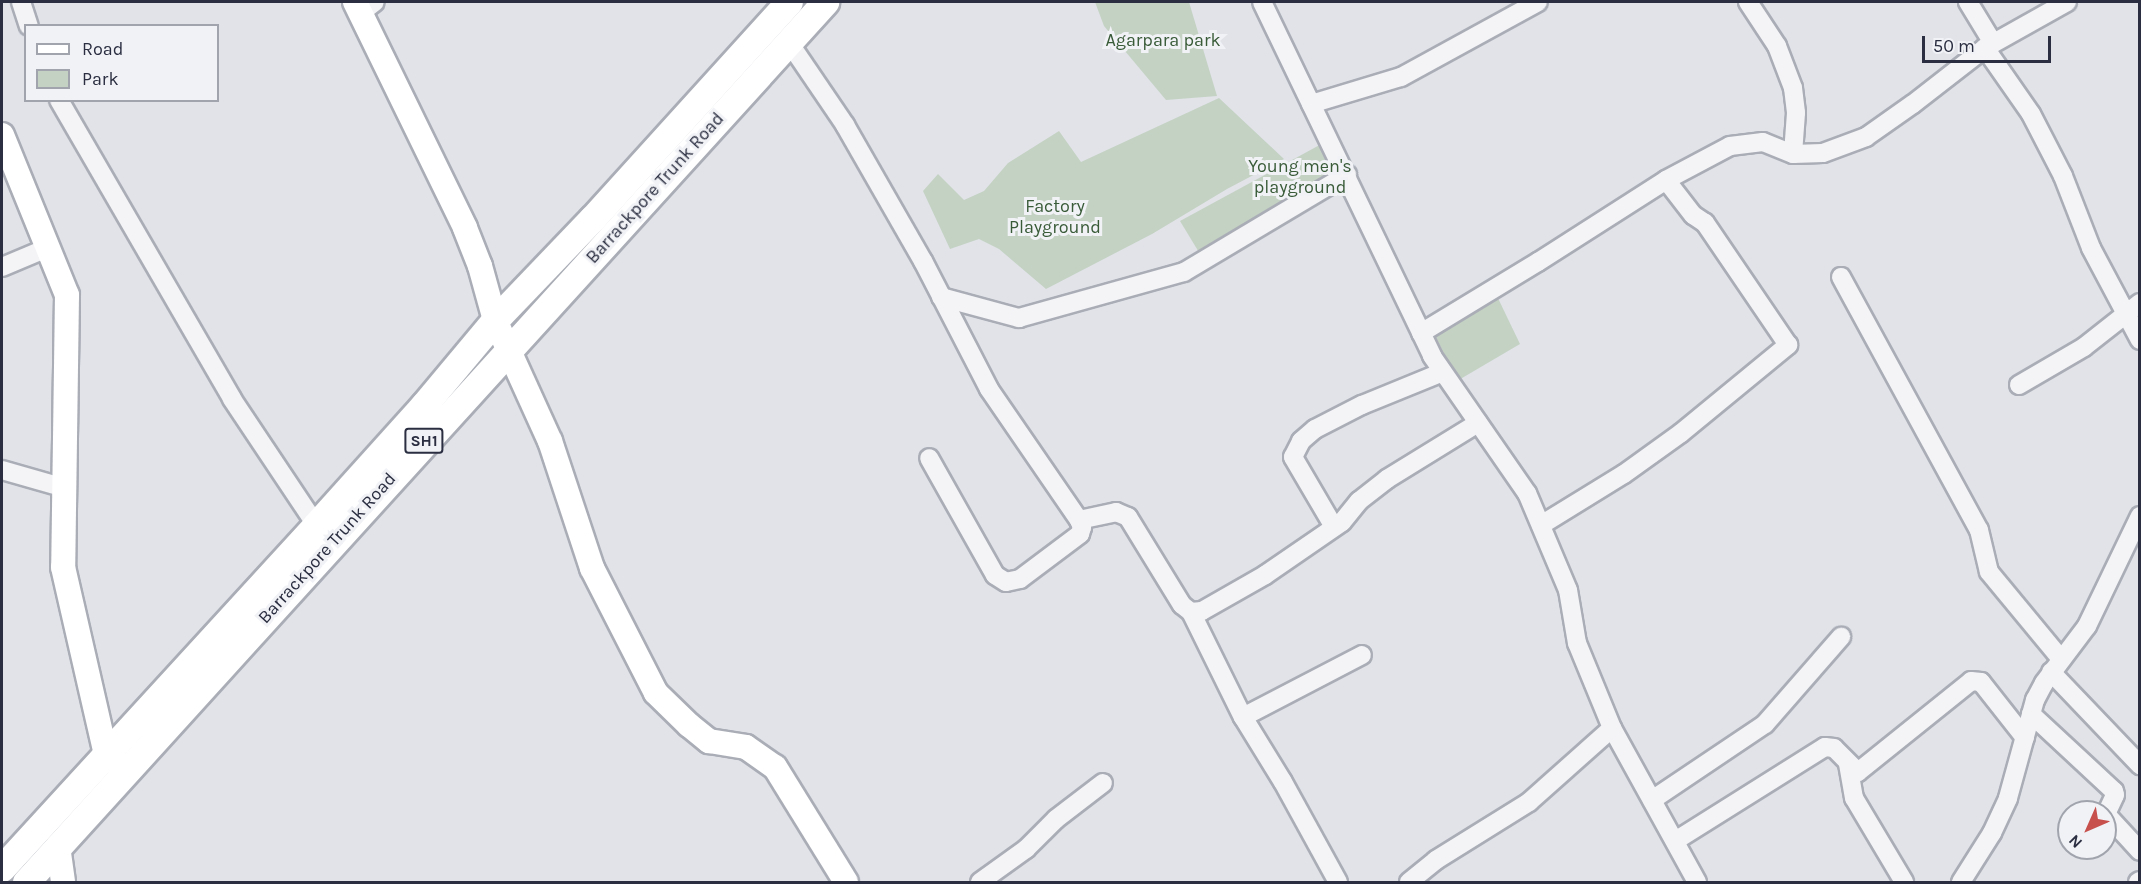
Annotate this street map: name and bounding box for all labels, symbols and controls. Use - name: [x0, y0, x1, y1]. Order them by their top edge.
- legend: [24, 24, 219, 102]
- scale bar: [1925, 24, 2054, 62]
- park label: Agarpara park: [1105, 29, 1221, 51]
- text: 50 m: [1933, 35, 1975, 57]
- text: Road: [82, 38, 123, 60]
- text: Park: [82, 68, 119, 90]
- street label: Barrackpore Trunk Road: [582, 108, 728, 268]
- park label: Young men's playground: [1248, 156, 1352, 198]
- park label: Factory Playground: [1009, 196, 1101, 238]
- road number: SH1: [403, 428, 445, 454]
- street label: Barrackpore Trunk Road: [254, 468, 400, 628]
- north arrow: [2057, 800, 2117, 860]
- text: N: [2065, 831, 2086, 852]

